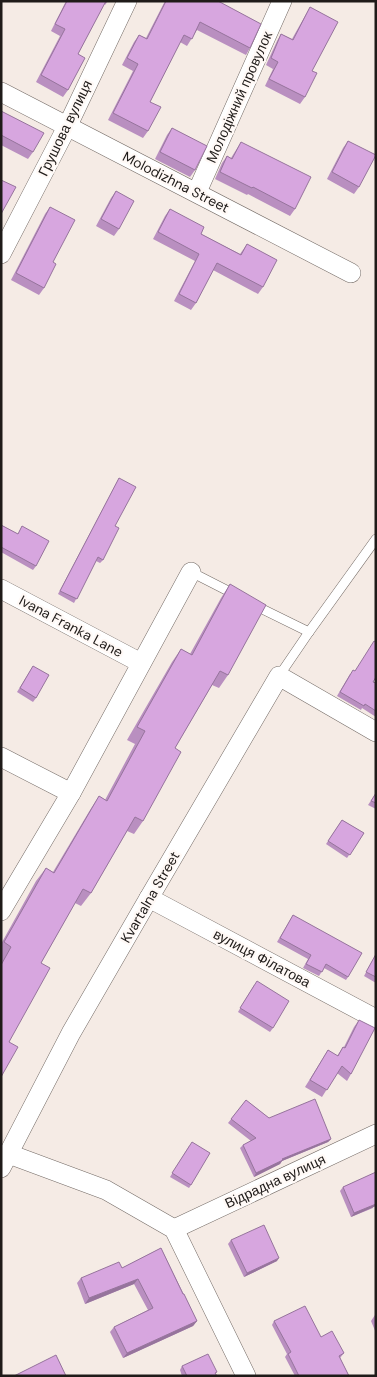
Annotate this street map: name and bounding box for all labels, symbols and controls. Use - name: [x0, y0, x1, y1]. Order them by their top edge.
- street label: Молодіжний провулок: [202, 28, 276, 166]
- street label: Грушова вулиця: [34, 77, 96, 179]
- street label: Molodizhna Street: [120, 147, 232, 217]
- street label: Ivana Franka Lane: [16, 591, 126, 661]
- street label: Kvartalna Street: [116, 848, 184, 946]
- street label: вулиця Філатова: [210, 925, 314, 991]
- street label: Відрадна вулиця: [222, 1150, 328, 1212]

